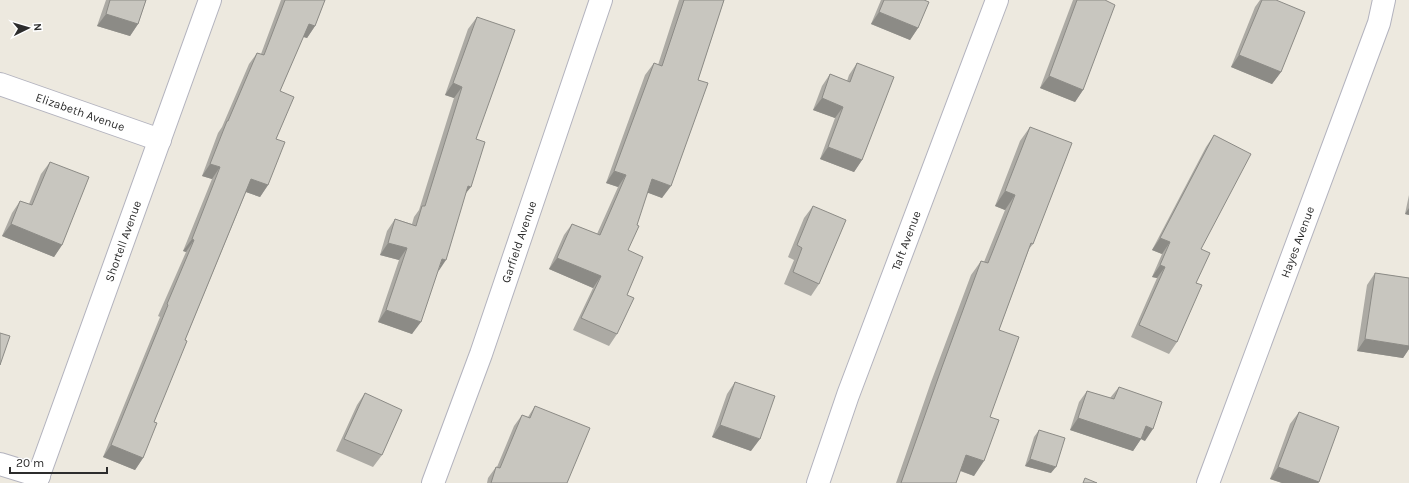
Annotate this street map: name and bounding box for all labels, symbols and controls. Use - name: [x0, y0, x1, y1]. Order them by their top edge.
- north arrow: [8, 8, 48, 48]
- text: N: [31, 23, 44, 32]
- street label: Elizabeth Avenue: [34, 90, 127, 134]
- street label: Shortell Avenue: [102, 199, 144, 284]
- street label: Garfield Avenue: [499, 199, 539, 285]
- street label: Hayes Avenue: [1278, 204, 1317, 280]
- street label: Taft Avenue: [889, 209, 924, 272]
- scale bar: [10, 449, 107, 475]
- text: 20 m: [16, 456, 44, 470]

